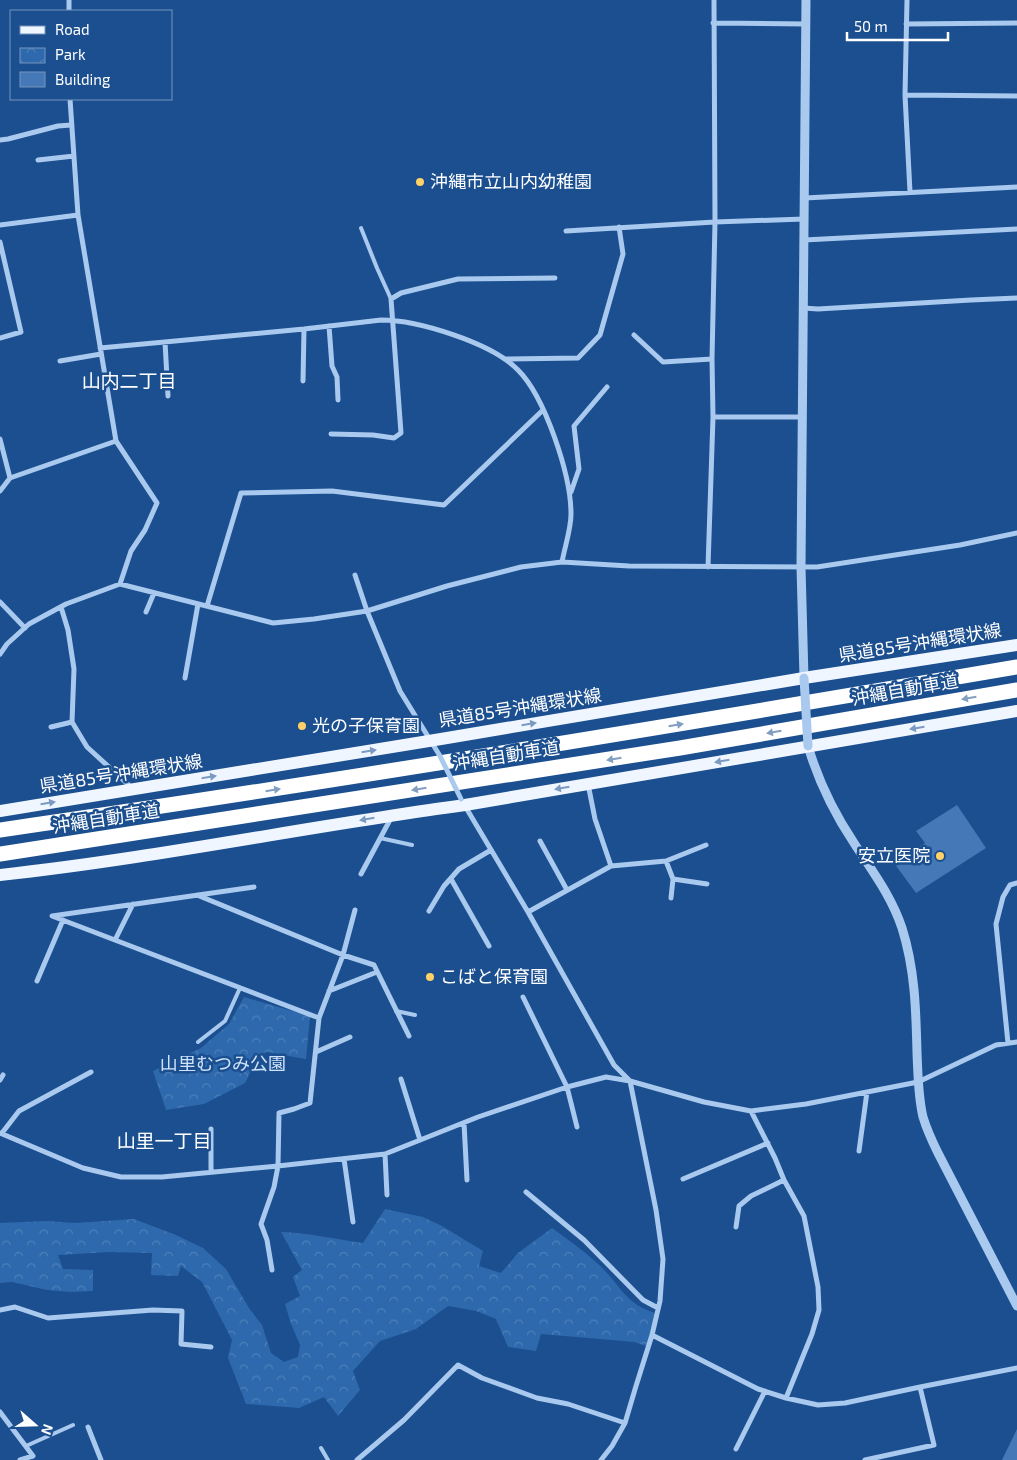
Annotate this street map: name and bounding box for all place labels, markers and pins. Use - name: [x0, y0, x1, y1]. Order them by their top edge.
- place label: 沖縄市立山内幼稚園: [430, 170, 592, 192]
- marker: 沖縄市立山内幼稚園: [414, 176, 426, 188]
- place label: 光の子保育園: [312, 714, 420, 736]
- marker: 光の子保育園: [296, 720, 308, 732]
- place label: 安立医院: [858, 844, 930, 866]
- marker: 安立医院: [934, 850, 946, 862]
- place label: こばと保育園: [440, 965, 548, 987]
- marker: こばと保育園: [424, 971, 436, 983]

